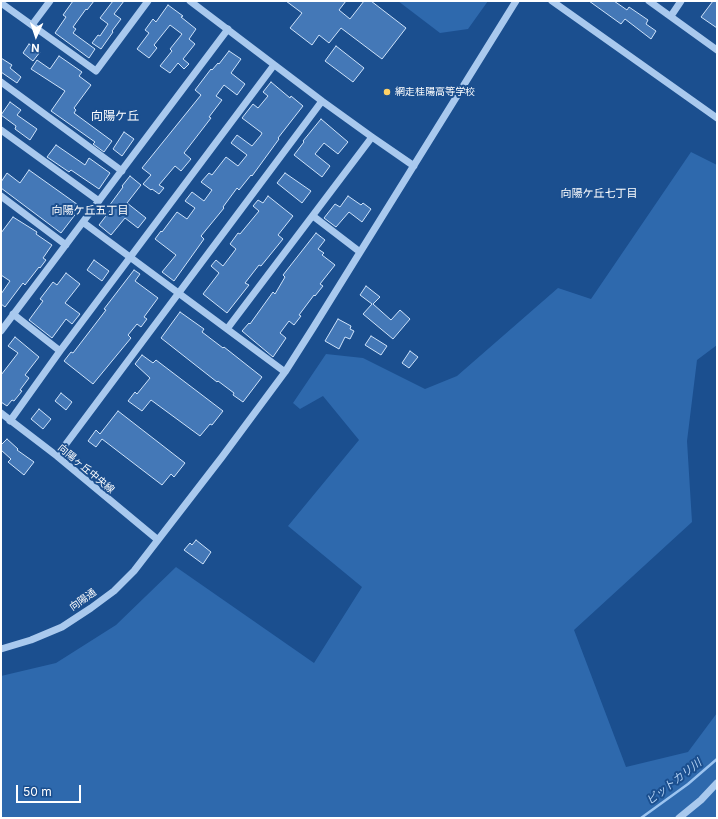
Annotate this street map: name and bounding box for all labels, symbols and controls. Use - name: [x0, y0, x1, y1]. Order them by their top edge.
- north arrow: [16, 16, 56, 56]
- text: N: [31, 41, 40, 55]
- place label: 網走桂陽高等学校: [395, 86, 475, 98]
- marker: 網走桂陽高等学校: [382, 87, 392, 97]
- district label: 向陽ケ丘: [91, 109, 139, 123]
- district label: 向陽ケ丘七丁目: [561, 187, 637, 201]
- district label: 向陽ケ丘五丁目: [52, 204, 128, 218]
- street label: 向陽ヶ丘中央線: [55, 442, 117, 496]
- street label: 向陽通: [67, 586, 99, 614]
- water label: ピットカリ川: [644, 756, 704, 808]
- scale bar: [18, 777, 83, 803]
- text: 50 m: [23, 784, 52, 799]

